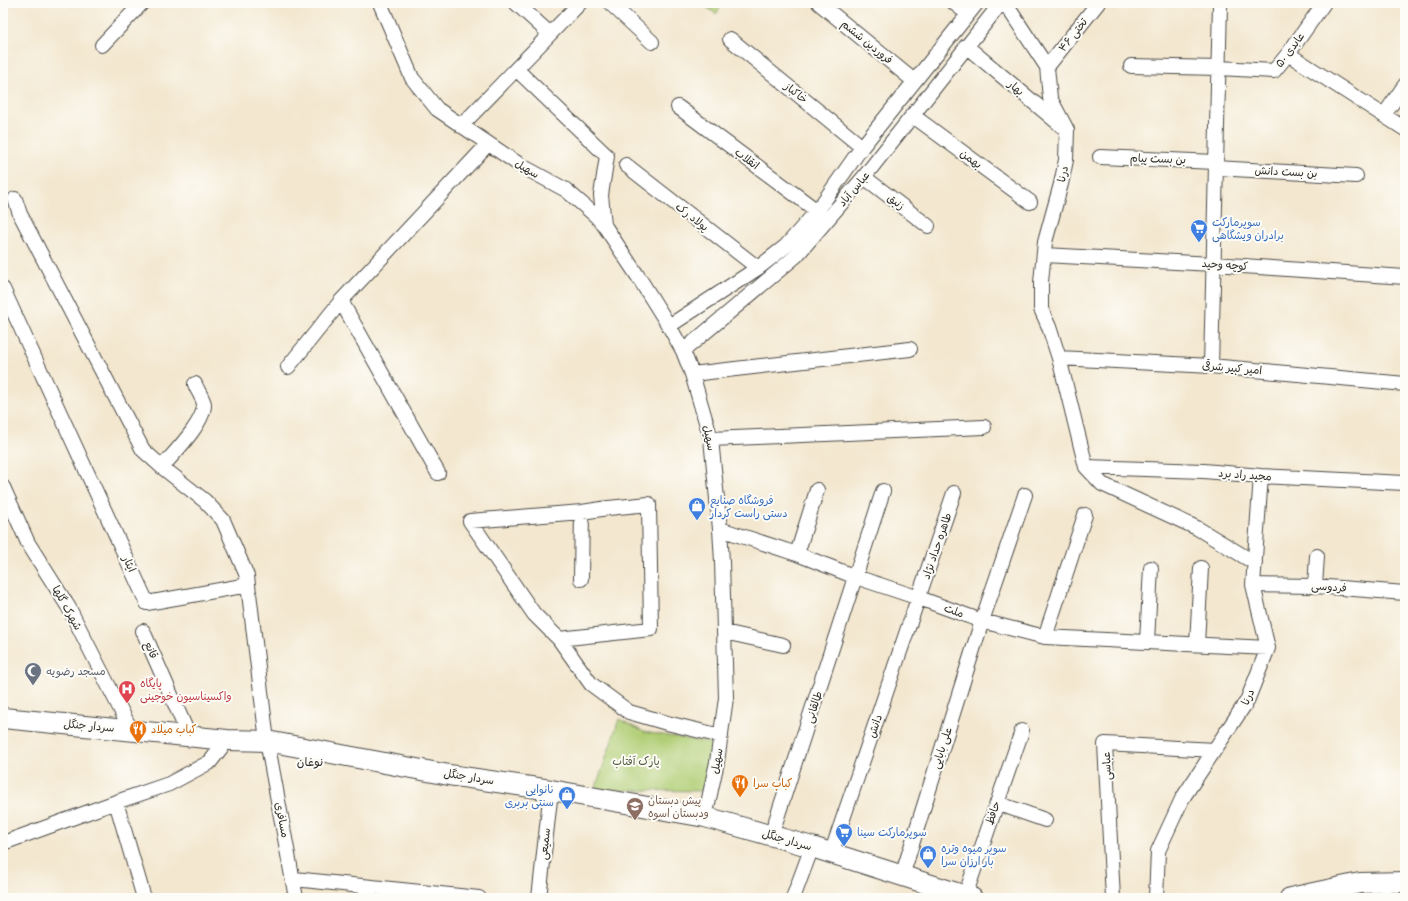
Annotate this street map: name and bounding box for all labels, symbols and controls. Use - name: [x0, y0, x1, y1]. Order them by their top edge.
- street label: تختی ۴۶: [1053, 13, 1093, 56]
- street label: فروردین ششم: [837, 15, 897, 69]
- street label: عابدی ۵۰: [1270, 28, 1310, 72]
- street label: بهار: [1003, 75, 1029, 101]
- street label: خاکباز: [779, 77, 812, 109]
- street label: انقلاب: [730, 143, 764, 175]
- street label: بهمن: [956, 144, 986, 174]
- street label: بن بست پیام: [1129, 149, 1187, 169]
- street label: سهیل: [511, 154, 543, 184]
- street label: بن بست دانش: [1254, 161, 1318, 183]
- street label: درنا: [1052, 164, 1074, 184]
- street label: عباس آباد: [833, 167, 875, 211]
- street label: زنبق: [883, 189, 909, 215]
- street label: پولاد رک: [671, 198, 713, 236]
- place label: سوپرمارکت برادران ویشگاهی: [1212, 213, 1284, 245]
- supermarket icon: سوپرمارکت برادران ویشگاهی: [1189, 218, 1209, 243]
- street label: کوچه وحید: [1201, 254, 1249, 276]
- street label: امیر کبیر شرقی: [1201, 356, 1263, 380]
- street label: سهیل: [697, 423, 721, 453]
- street label: مجید راد برد: [1218, 464, 1272, 486]
- place label: فروشگاه صنایع دستی راست کردار: [709, 491, 788, 523]
- shop icon: فروشگاه صنایع دستی راست کردار: [687, 496, 707, 521]
- street label: طاهره حداد نژاد: [917, 510, 957, 582]
- street label: ایثار: [117, 552, 141, 575]
- street label: فردوسی: [1311, 576, 1347, 598]
- street label: شهرک گلها: [47, 582, 87, 634]
- street label: ملت: [941, 599, 967, 623]
- street label: قانع: [139, 638, 163, 662]
- mosque icon: مسجد رضویه: [23, 661, 43, 686]
- place label: مسجد رضویه: [46, 662, 106, 681]
- place label: پایگاه واکسیناسیون خوجینی: [140, 674, 232, 706]
- hospital icon: پایگاه واکسیناسیون خوجینی: [117, 679, 137, 704]
- street label: درنا: [1236, 686, 1260, 708]
- street label: طالقانی: [800, 689, 828, 725]
- street label: دانش: [862, 712, 888, 740]
- street label: سردار جنگل: [63, 714, 115, 738]
- restaurant icon: کباب میلاد: [128, 719, 148, 744]
- place label: کباب میلاد: [151, 720, 197, 739]
- street label: علی بابایی: [926, 724, 958, 771]
- street label: سهیل: [705, 747, 729, 775]
- district label: نوغان: [297, 751, 323, 773]
- street label: عباسی: [1097, 751, 1117, 781]
- park label: پارک آفتاب: [612, 752, 660, 771]
- street label: سردار جنگل: [442, 764, 496, 790]
- restaurant icon: کباب سرا: [730, 773, 750, 798]
- place label: کباب سرا: [753, 774, 793, 793]
- place label: نانوایی سنتی بربری: [505, 780, 554, 812]
- shop icon: نانوایی سنتی بربری: [557, 785, 577, 810]
- place label: پیش دبستان ودبستان اسوه: [648, 791, 709, 823]
- school or university icon: پیش دبستان ودبستان اسوه: [625, 796, 645, 821]
- street label: حافظ: [980, 798, 1006, 828]
- street label: مسافری: [269, 801, 295, 839]
- supermarket icon: سوپرمارکت سینا: [834, 822, 854, 847]
- place label: سوپرمارکت سینا: [857, 823, 927, 842]
- street label: سردار جنگل: [760, 824, 814, 856]
- street label: سمیعی: [534, 827, 556, 861]
- place label: سوپر میوه وتره بار ارزان سرا: [941, 839, 1007, 871]
- shop icon: سوپر میوه وتره بار ارزان سرا: [918, 844, 938, 869]

